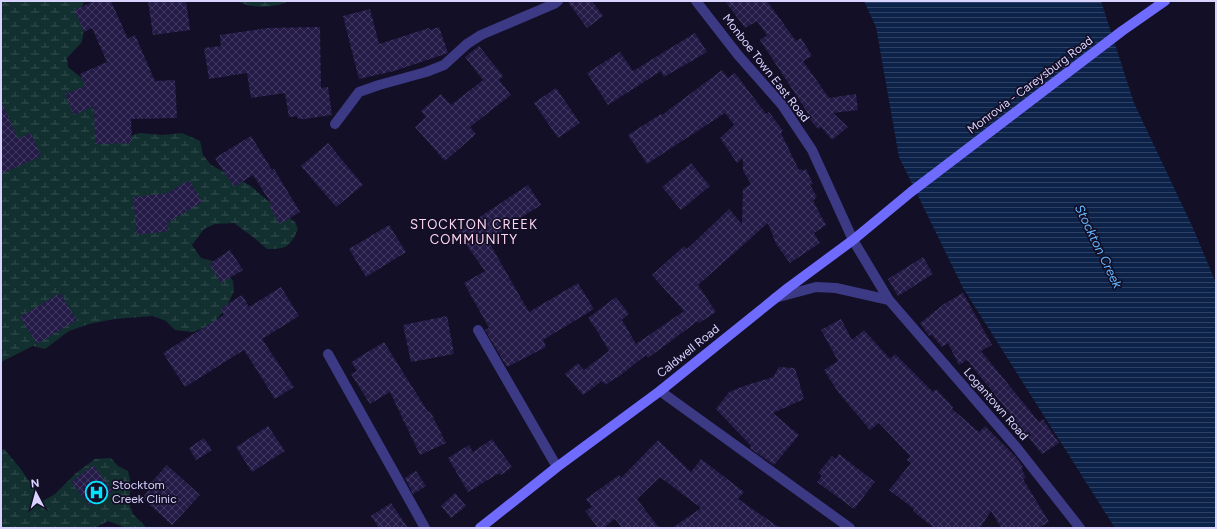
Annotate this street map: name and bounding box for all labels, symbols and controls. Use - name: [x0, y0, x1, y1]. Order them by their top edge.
- street label: Monboe Town East Road: [720, 11, 812, 125]
- street label: Monrovia - Careysburg Road: [965, 33, 1095, 137]
- water label: Stockton Creek: [1072, 202, 1126, 291]
- district label: STOCKTON CREEK COMMUNITY: [410, 217, 538, 247]
- street label: Caldwell Road: [654, 322, 722, 380]
- street label: Logantown Road: [961, 365, 1031, 443]
- north arrow: [16, 473, 56, 513]
- text: N: [30, 477, 40, 490]
- place label: Stocktom Creek Clinic: [112, 478, 177, 506]
- hospital icon: Stocktom Creek Clinic: [83, 479, 109, 505]

